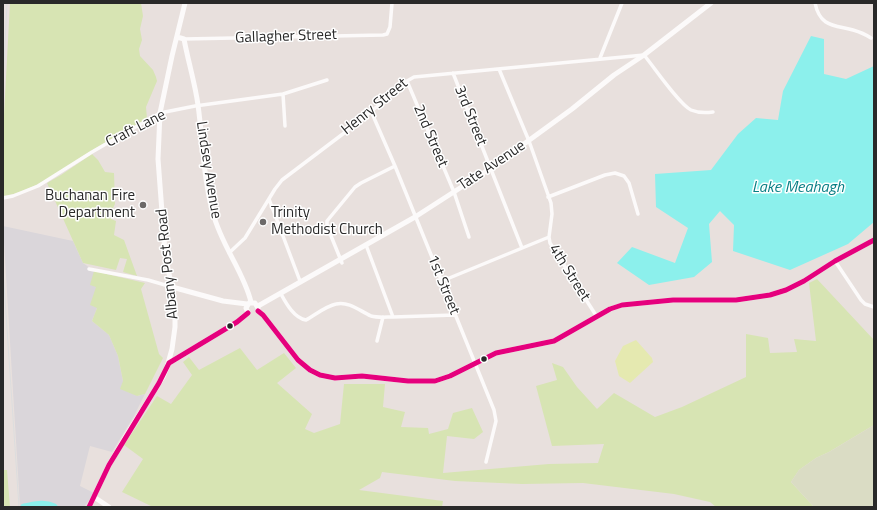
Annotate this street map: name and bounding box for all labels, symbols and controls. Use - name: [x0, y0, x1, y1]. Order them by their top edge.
- street label: Gallagher Street: [235, 26, 337, 48]
- street label: Henry Street: [338, 75, 412, 139]
- street label: 3rd Street: [450, 83, 490, 149]
- street label: 2nd Street: [409, 102, 451, 170]
- street label: Craft Lane: [103, 106, 169, 152]
- street label: Lindsey Avenue: [191, 120, 225, 220]
- street label: Tate Avenue: [455, 137, 529, 195]
- water label: Lake Meahagh: [752, 178, 844, 198]
- place label: Buchanan Fire Department: [45, 187, 135, 222]
- marker: Buchanan Fire Department: [138, 200, 148, 210]
- place label: Trinity Methodist Church: [271, 204, 383, 239]
- street label: Albany Post Road: [153, 208, 183, 320]
- marker: Trinity Methodist Church: [258, 217, 268, 227]
- street label: 4th Street: [544, 241, 594, 305]
- street label: 1st Street: [423, 253, 463, 317]
- unlabelled marker: [225, 321, 235, 331]
- unlabelled marker: [479, 354, 489, 364]

